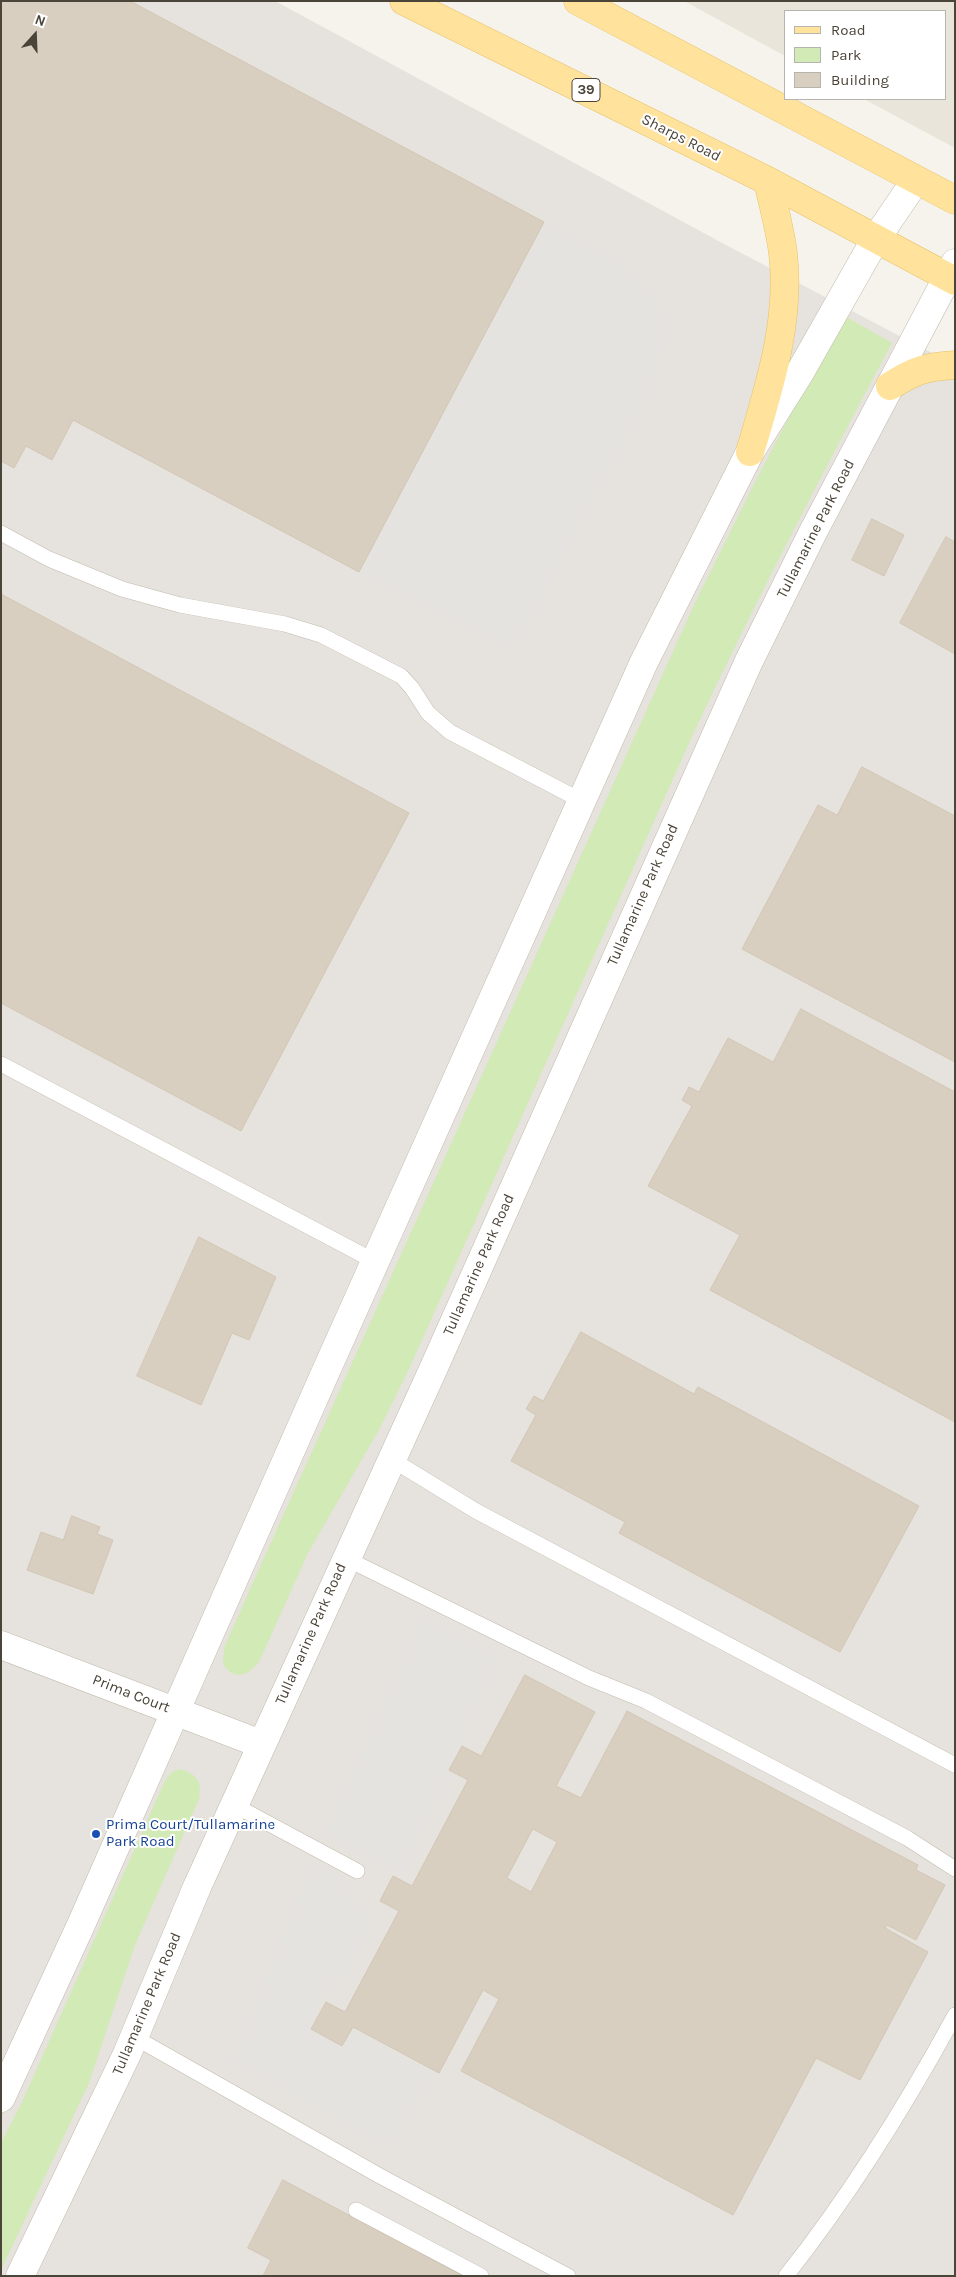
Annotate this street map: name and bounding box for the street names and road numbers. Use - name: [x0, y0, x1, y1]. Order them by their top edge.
- road number: 39: [572, 78, 600, 102]
- street label: Sharps Road: [638, 110, 724, 166]
- street label: Tullamarine Park Road: [773, 457, 859, 601]
- street label: Tullamarine Park Road: [604, 821, 682, 969]
- street label: Tullamarine Park Road: [440, 1191, 518, 1339]
- street label: Tullamarine Park Road: [272, 1560, 350, 1708]
- street label: Prima Court: [90, 1671, 172, 1717]
- street label: Tullamarine Park Road: [109, 1930, 185, 2078]

